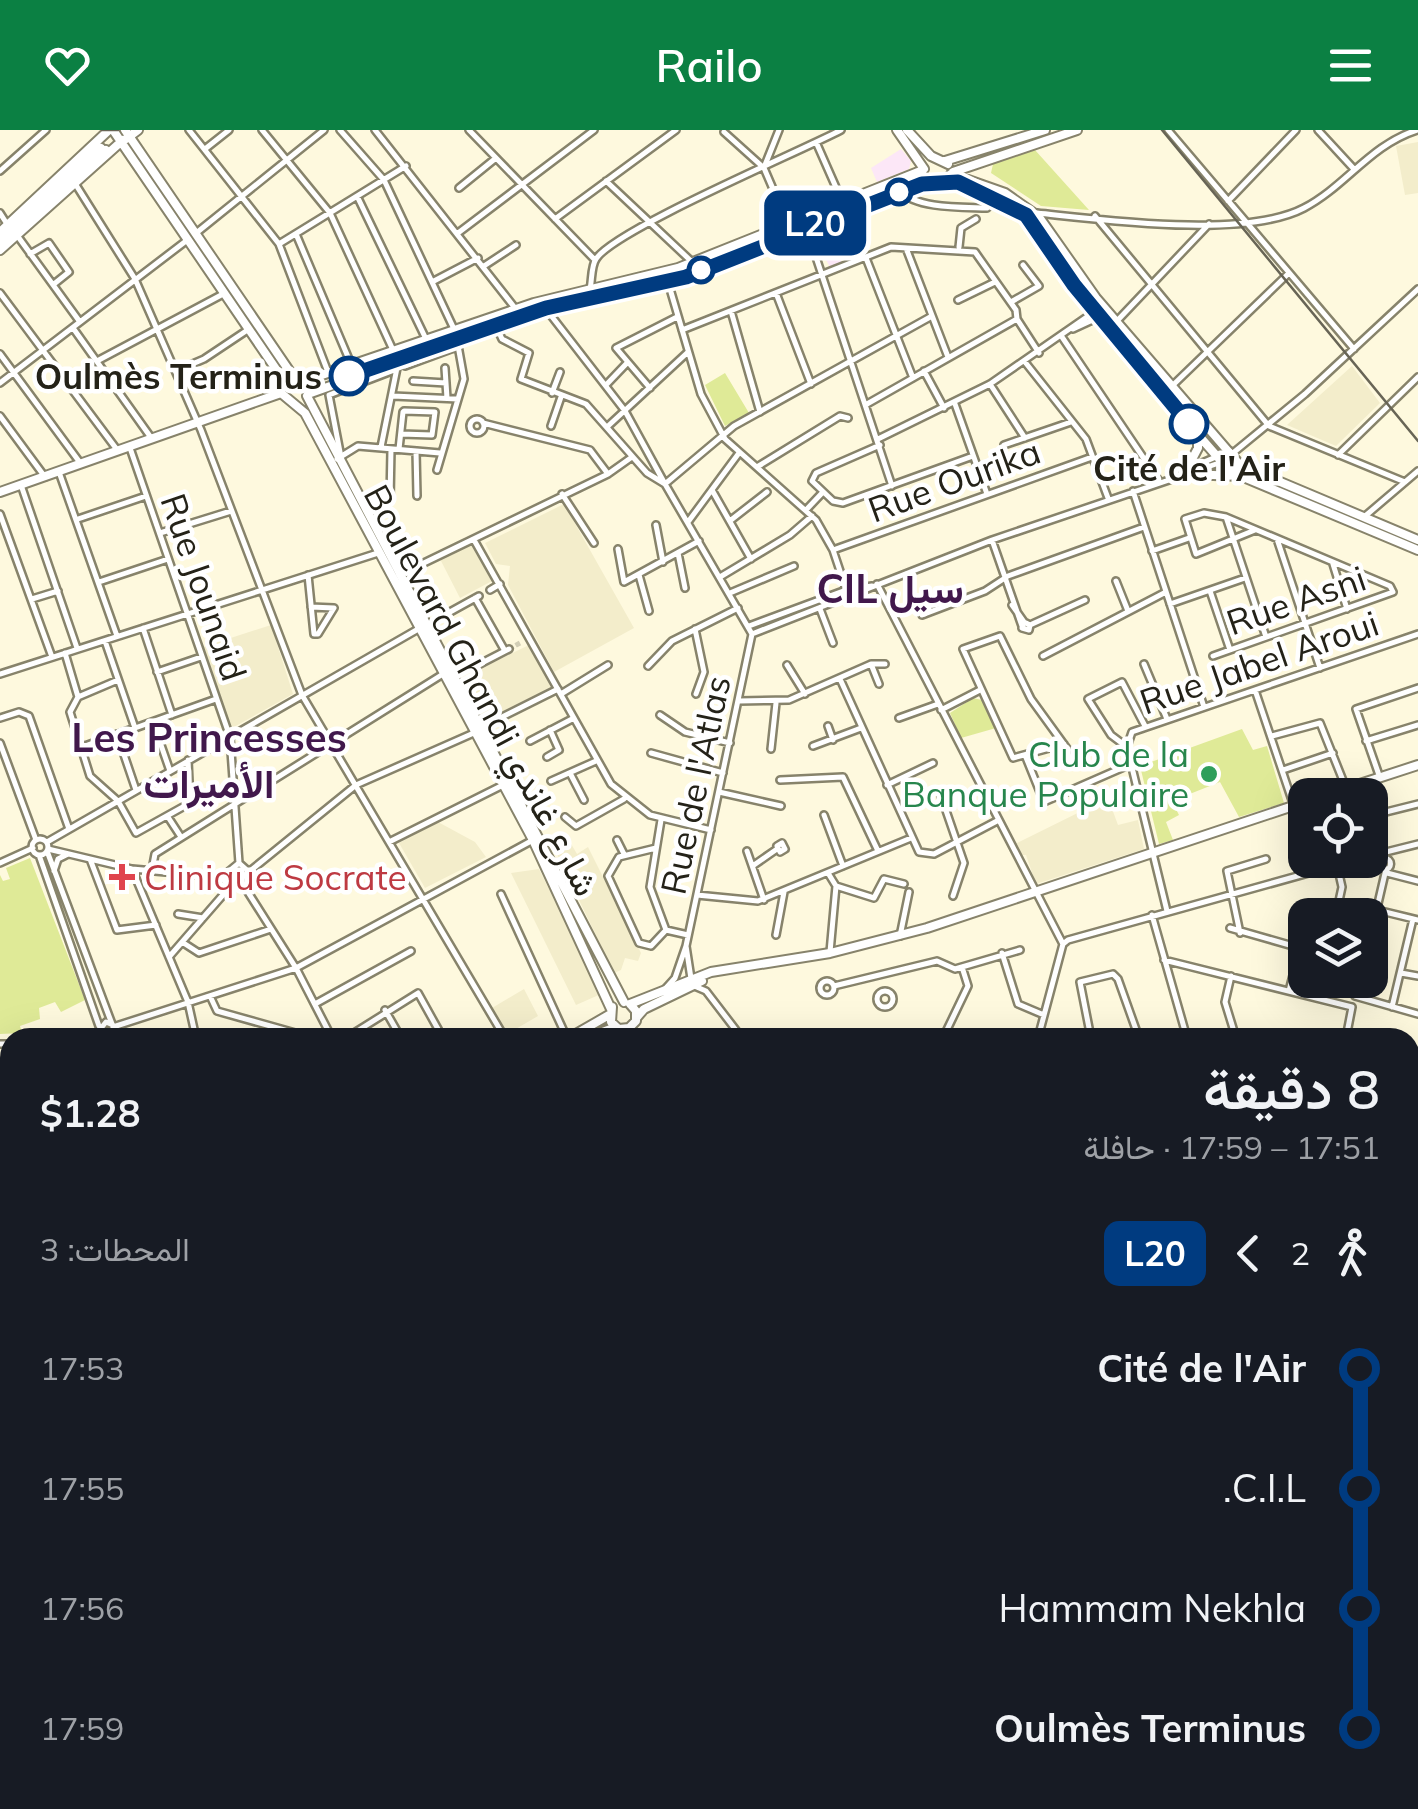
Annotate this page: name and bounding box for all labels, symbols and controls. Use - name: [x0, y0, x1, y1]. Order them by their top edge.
- text: Railo: [655, 37, 763, 93]
- icon: heart: [40, 38, 95, 93]
- icon: menu: [1323, 38, 1378, 93]
- unlabelled marker: [886, 179, 912, 205]
- line badge: L20: [758, 191, 872, 256]
- text: L20: [784, 201, 846, 245]
- unlabelled marker: [688, 257, 714, 283]
- place label: Oulmès Terminus: [35, 354, 322, 398]
- marker: Oulmès Terminus: [330, 357, 368, 395]
- marker: Cité de l'Air: [1170, 405, 1208, 443]
- street label: Rue Ourika: [862, 429, 1046, 531]
- place label: Cité de l'Air: [1093, 446, 1285, 490]
- street label: Boulevard Ghandi شارع غاندي: [348, 477, 609, 907]
- street label: Rue Jounaid: [151, 488, 257, 686]
- street label: Rue Asni: [1221, 556, 1371, 644]
- district label: CIL سيل: [816, 563, 964, 613]
- street label: Rue Jabel Aroui: [1134, 601, 1384, 723]
- street label: Rue de l'Atlas: [650, 672, 740, 898]
- district label: Les Princesses الأميرات: [71, 712, 347, 809]
- place label: Club de la Banque Populaire: [902, 732, 1189, 816]
- marker: Club de la Banque Populaire: [1198, 763, 1220, 785]
- map controls: [1288, 778, 1388, 998]
- button: locate: [1288, 778, 1388, 878]
- place label: Clinique Socrate: [144, 855, 407, 899]
- marker: Clinique Socrate: [109, 864, 135, 890]
- button: layers: [1288, 898, 1388, 998]
- text: 8 دقيقة: [1203, 1054, 1380, 1123]
- text: $1.28: [40, 1089, 141, 1137]
- text: 17:51 – 17:59 · حافلة: [1084, 1127, 1380, 1167]
- icon: back: [1221, 1226, 1276, 1281]
- icon: walk: [1325, 1226, 1380, 1281]
- text: المحطات: 3: [40, 1229, 190, 1269]
- text: L20: [1124, 1231, 1186, 1275]
- text: 2: [1291, 1233, 1310, 1273]
- text: Cité de l'Air: [1097, 1344, 1306, 1392]
- text: 17:53: [40, 1348, 124, 1388]
- text: C.I.L.: [1223, 1464, 1306, 1512]
- text: 17:55: [40, 1468, 124, 1508]
- text: Hammam Nekhla: [999, 1584, 1306, 1632]
- text: 17:56: [40, 1588, 124, 1628]
- text: Oulmès Terminus: [994, 1704, 1306, 1752]
- text: 17:59: [40, 1708, 124, 1748]

